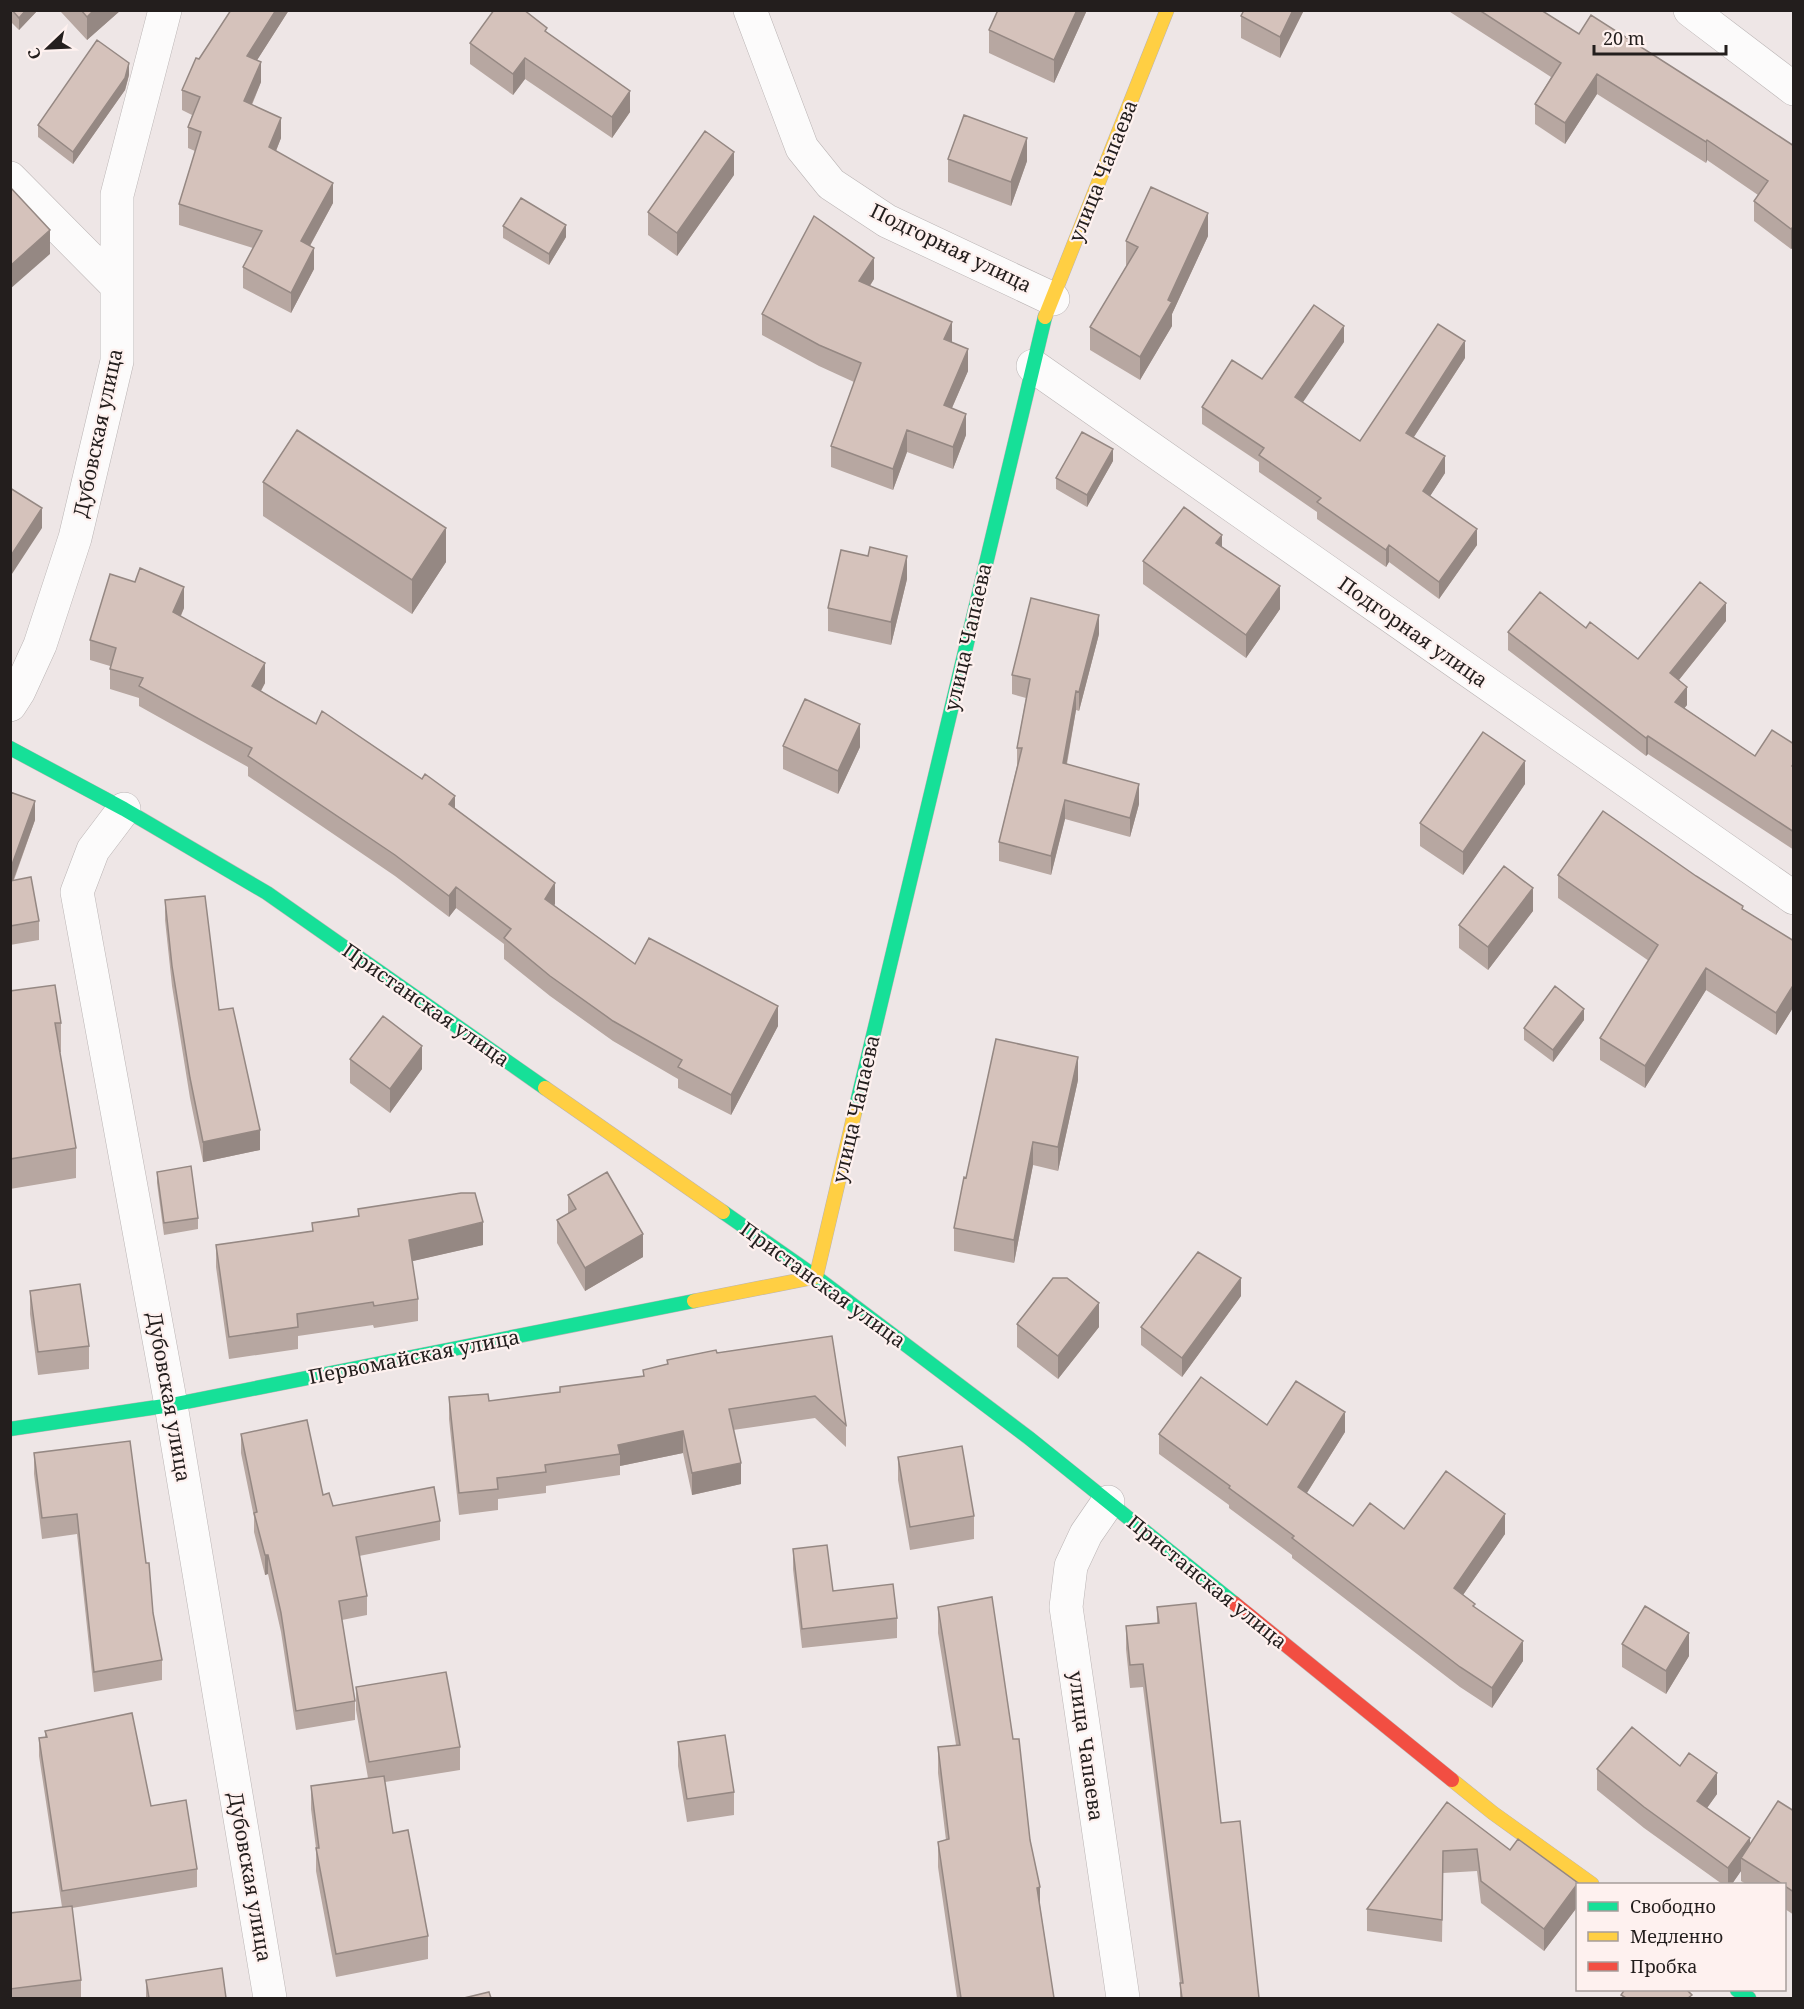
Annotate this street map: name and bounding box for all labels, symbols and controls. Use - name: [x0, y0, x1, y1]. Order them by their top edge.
- north arrow: [18, 18, 78, 78]
- scale bar: [1594, 18, 1726, 56]
- text: 20 m: [1603, 26, 1645, 50]
- text: С: [22, 45, 46, 63]
- street label: улица Чапаева: [1062, 96, 1143, 246]
- street label: Подгорная улица: [866, 197, 1036, 298]
- street label: Дубовская улица: [66, 346, 129, 520]
- street label: улица Чапаева: [937, 560, 998, 714]
- street label: Подгорная улица: [1333, 570, 1493, 693]
- street label: Пристанская улица: [337, 937, 515, 1073]
- street label: улица Чапаева: [825, 1032, 886, 1186]
- street label: Пристанская улица: [735, 1215, 912, 1354]
- street label: Дубовская улица: [141, 1310, 198, 1484]
- street label: Первомайская улица: [306, 1323, 522, 1390]
- street label: Пристанская улица: [1122, 1509, 1293, 1655]
- street label: улица Чапаева: [1063, 1669, 1110, 1823]
- street label: Дубовская улица: [222, 1790, 279, 1964]
- legend: [1576, 1883, 1786, 1991]
- text: Свободно: [1630, 1894, 1716, 1918]
- text: Медленно: [1630, 1924, 1723, 1948]
- text: Пробка: [1630, 1954, 1697, 1978]

